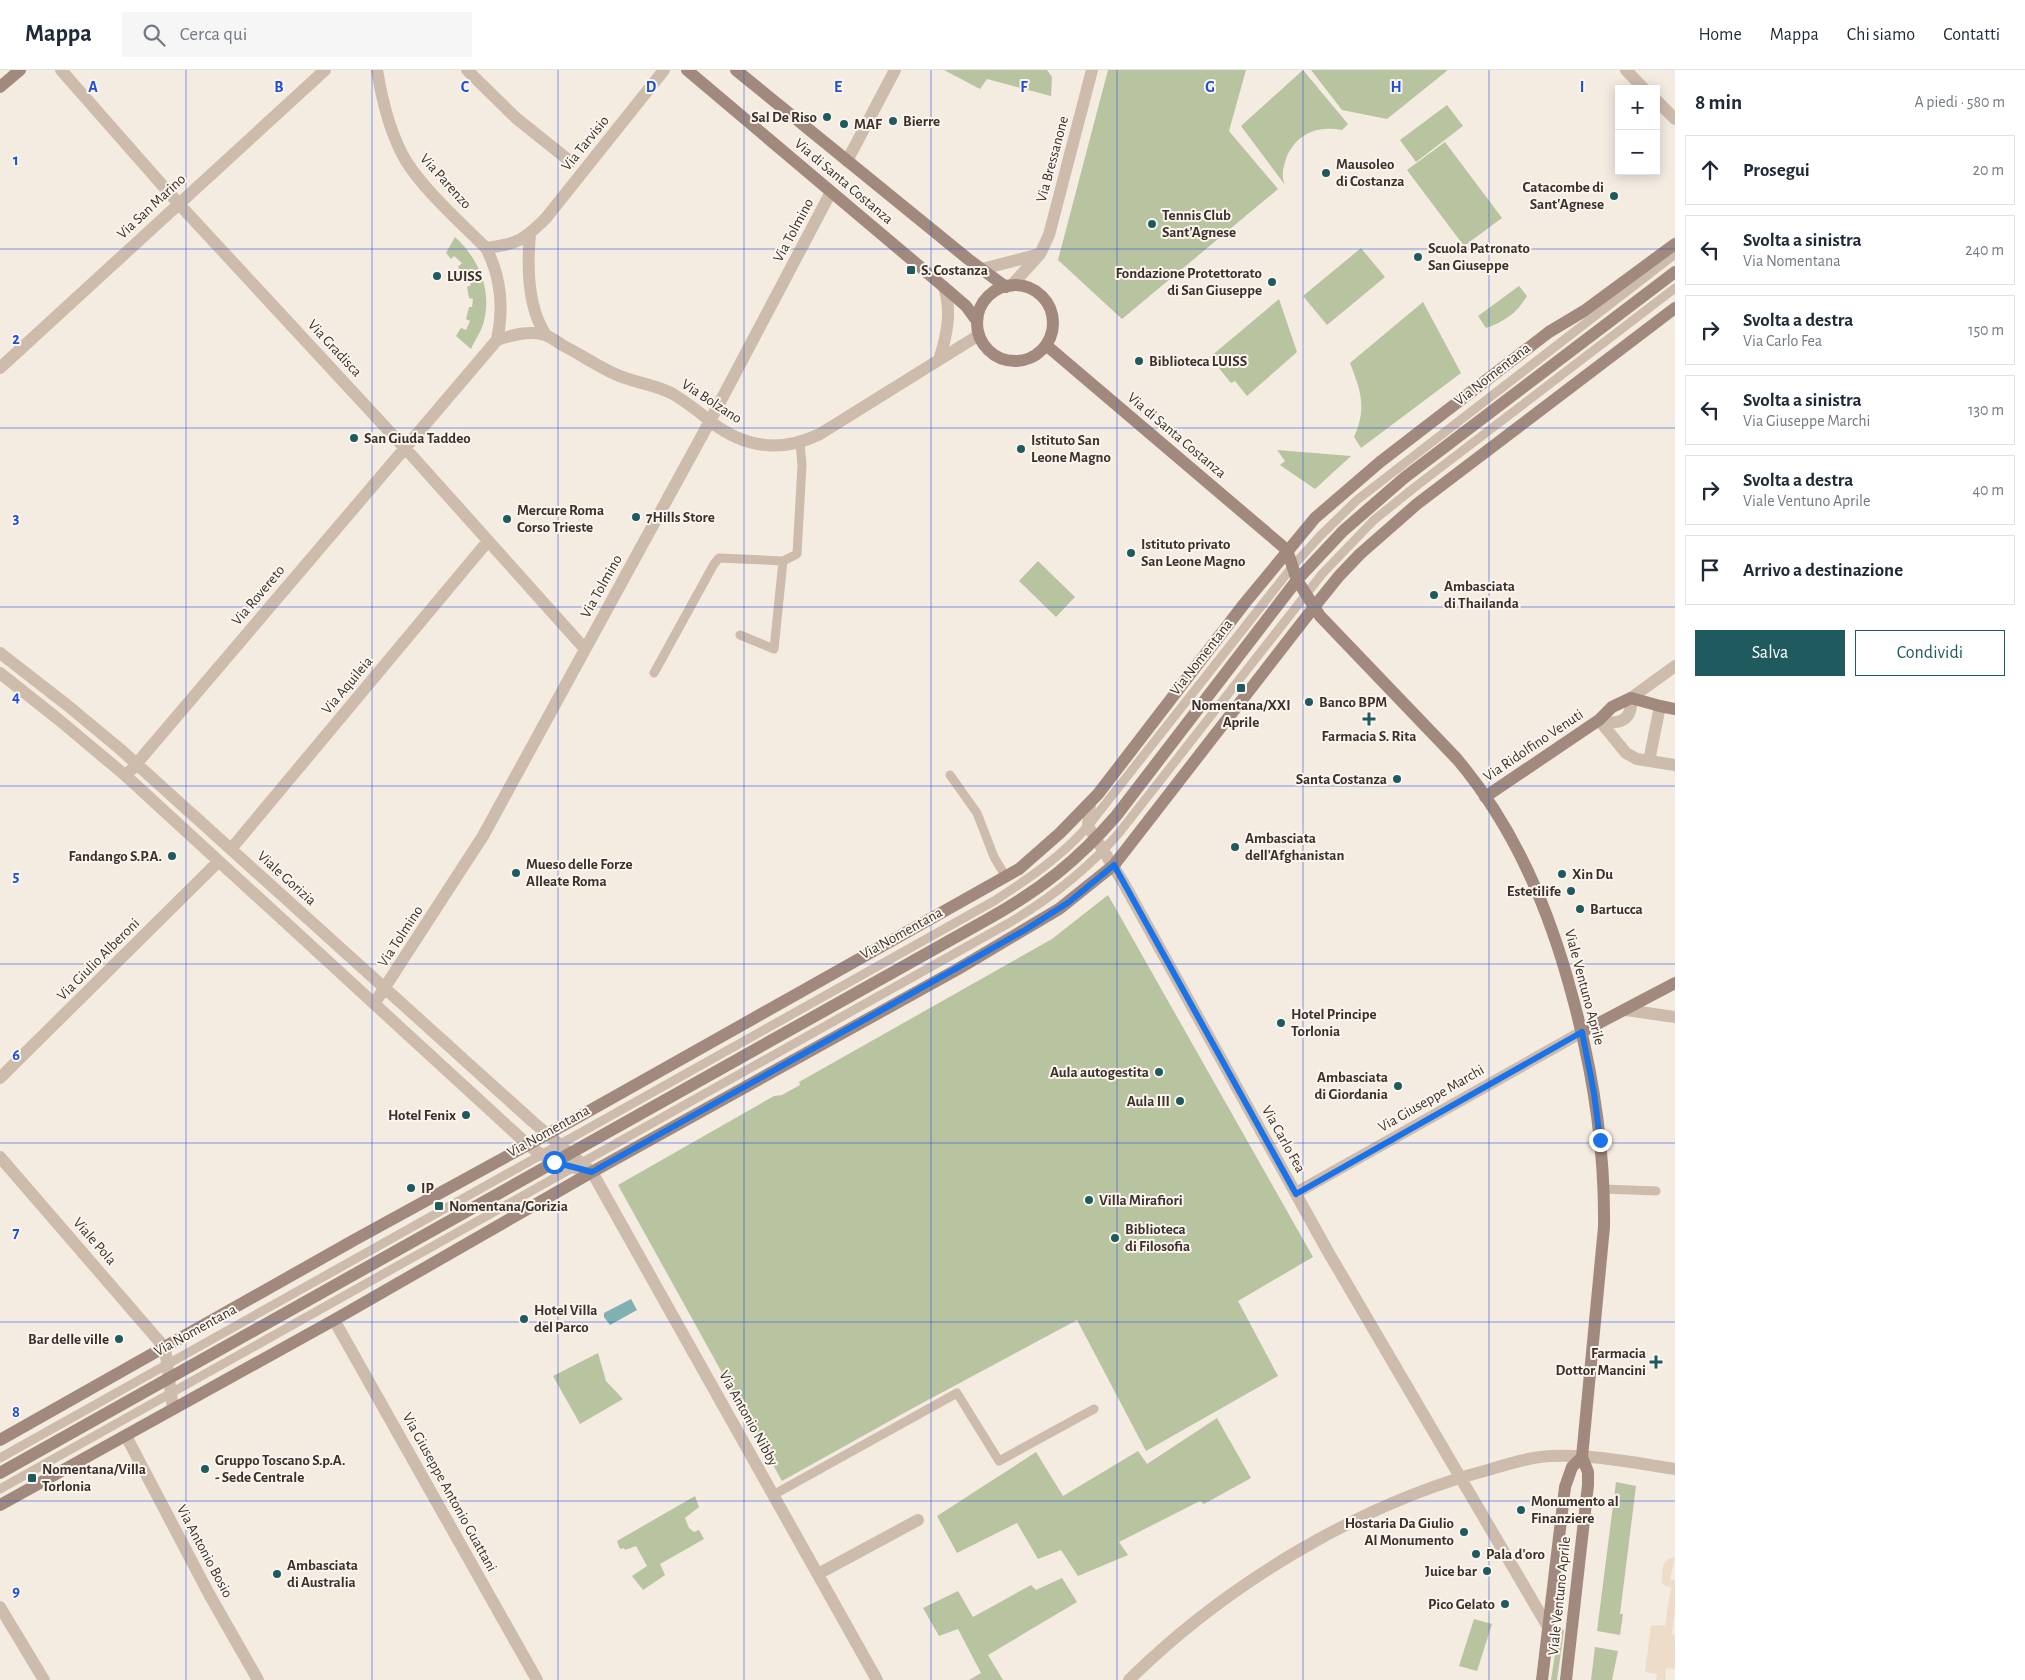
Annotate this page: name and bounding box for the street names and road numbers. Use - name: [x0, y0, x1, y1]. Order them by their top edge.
- street label: Via Tarvisio: [559, 113, 612, 174]
- street label: Via Bressanone: [1034, 114, 1071, 204]
- street label: Via di Santa Costanza: [791, 136, 896, 227]
- street label: Via Parenzo: [417, 151, 474, 212]
- street label: Via San Marino: [114, 171, 188, 242]
- street label: Via Tolmino: [770, 196, 816, 265]
- street label: Via Gradisca: [305, 317, 364, 380]
- street label: Via Nomentana: [1452, 340, 1533, 408]
- street label: Via Bolzano: [679, 376, 745, 426]
- street label: Via di Santa Costanza: [1124, 390, 1229, 481]
- street label: Via Tolmino: [578, 552, 625, 620]
- street label: Via Rovereto: [229, 562, 288, 628]
- street label: Via Nomentana: [1167, 617, 1236, 698]
- street label: Via Aquileia: [319, 654, 376, 717]
- street label: Via Ridolfino Venuti: [1481, 707, 1586, 784]
- street label: Viale Gorizia: [254, 848, 319, 908]
- street label: Via Tolmino: [375, 903, 426, 970]
- street label: Via Nomentana: [858, 905, 945, 962]
- street label: Via Giulio Alberoni: [54, 915, 142, 1003]
- street label: Viale Ventuno Aprile: [1562, 928, 1607, 1047]
- street label: Via Giuseppe Marchi: [1376, 1062, 1487, 1135]
- street label: Via Nomentana: [505, 1103, 592, 1160]
- street label: Via Carlo Fea: [1259, 1103, 1308, 1175]
- street label: Viale Pola: [70, 1215, 119, 1268]
- street label: Via Nomentana: [152, 1302, 239, 1359]
- street label: Via Antonio Nibby: [716, 1368, 781, 1469]
- street label: Via Giuseppe Antonio Guattani: [400, 1410, 500, 1574]
- street label: Via Antonio Bosio: [174, 1502, 235, 1600]
- street label: Viale Ventuno Aprile: [1546, 1536, 1573, 1656]

